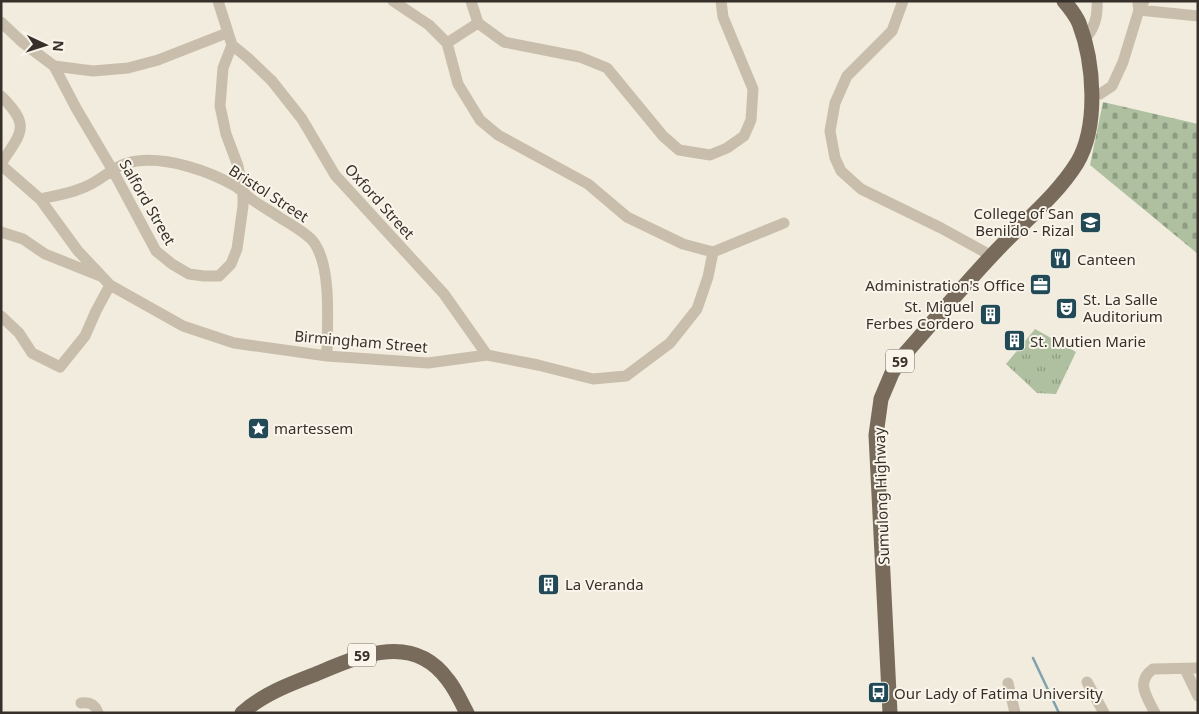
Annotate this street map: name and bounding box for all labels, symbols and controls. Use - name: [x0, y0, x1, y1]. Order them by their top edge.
- north arrow: [20, 20, 70, 70]
- text: N: [49, 40, 68, 52]
- street label: Salford Street: [115, 156, 181, 249]
- street label: Oxford Street: [341, 159, 420, 243]
- street label: Bristol Street: [225, 160, 313, 227]
- place label: College of San Benildo - Rizal: [974, 203, 1074, 240]
- school or university icon: College of San Benildo - Rizal: [1078, 210, 1102, 234]
- restaurant icon: Canteen: [1049, 247, 1073, 271]
- place label: Canteen: [1077, 249, 1136, 269]
- office icon: Administration's Office: [1029, 273, 1053, 297]
- place label: Administration's Office: [865, 275, 1025, 295]
- place label: St. La Salle Auditorium: [1083, 289, 1163, 326]
- place label: St. Miguel Ferbes Cordero: [866, 296, 974, 333]
- theatre icon: St. La Salle Auditorium: [1055, 296, 1079, 320]
- building icon: St. Miguel Ferbes Cordero: [978, 303, 1002, 327]
- street label: Birmingham Street: [294, 325, 429, 357]
- building icon: St. Mutien Marie: [1002, 329, 1026, 353]
- place label: St. Mutien Marie: [1030, 331, 1146, 351]
- road number: 59: [886, 350, 914, 372]
- place icon: martessem: [246, 416, 270, 440]
- place label: martessem: [274, 418, 353, 438]
- street label: Sumulong Highway: [869, 427, 893, 565]
- building icon: La Veranda: [537, 572, 561, 596]
- place label: La Veranda: [565, 574, 644, 594]
- road number: 59: [348, 644, 376, 666]
- bus stop icon: Our Lady of Fatima University: [866, 681, 890, 705]
- place label: Our Lady of Fatima University: [894, 683, 1103, 703]

